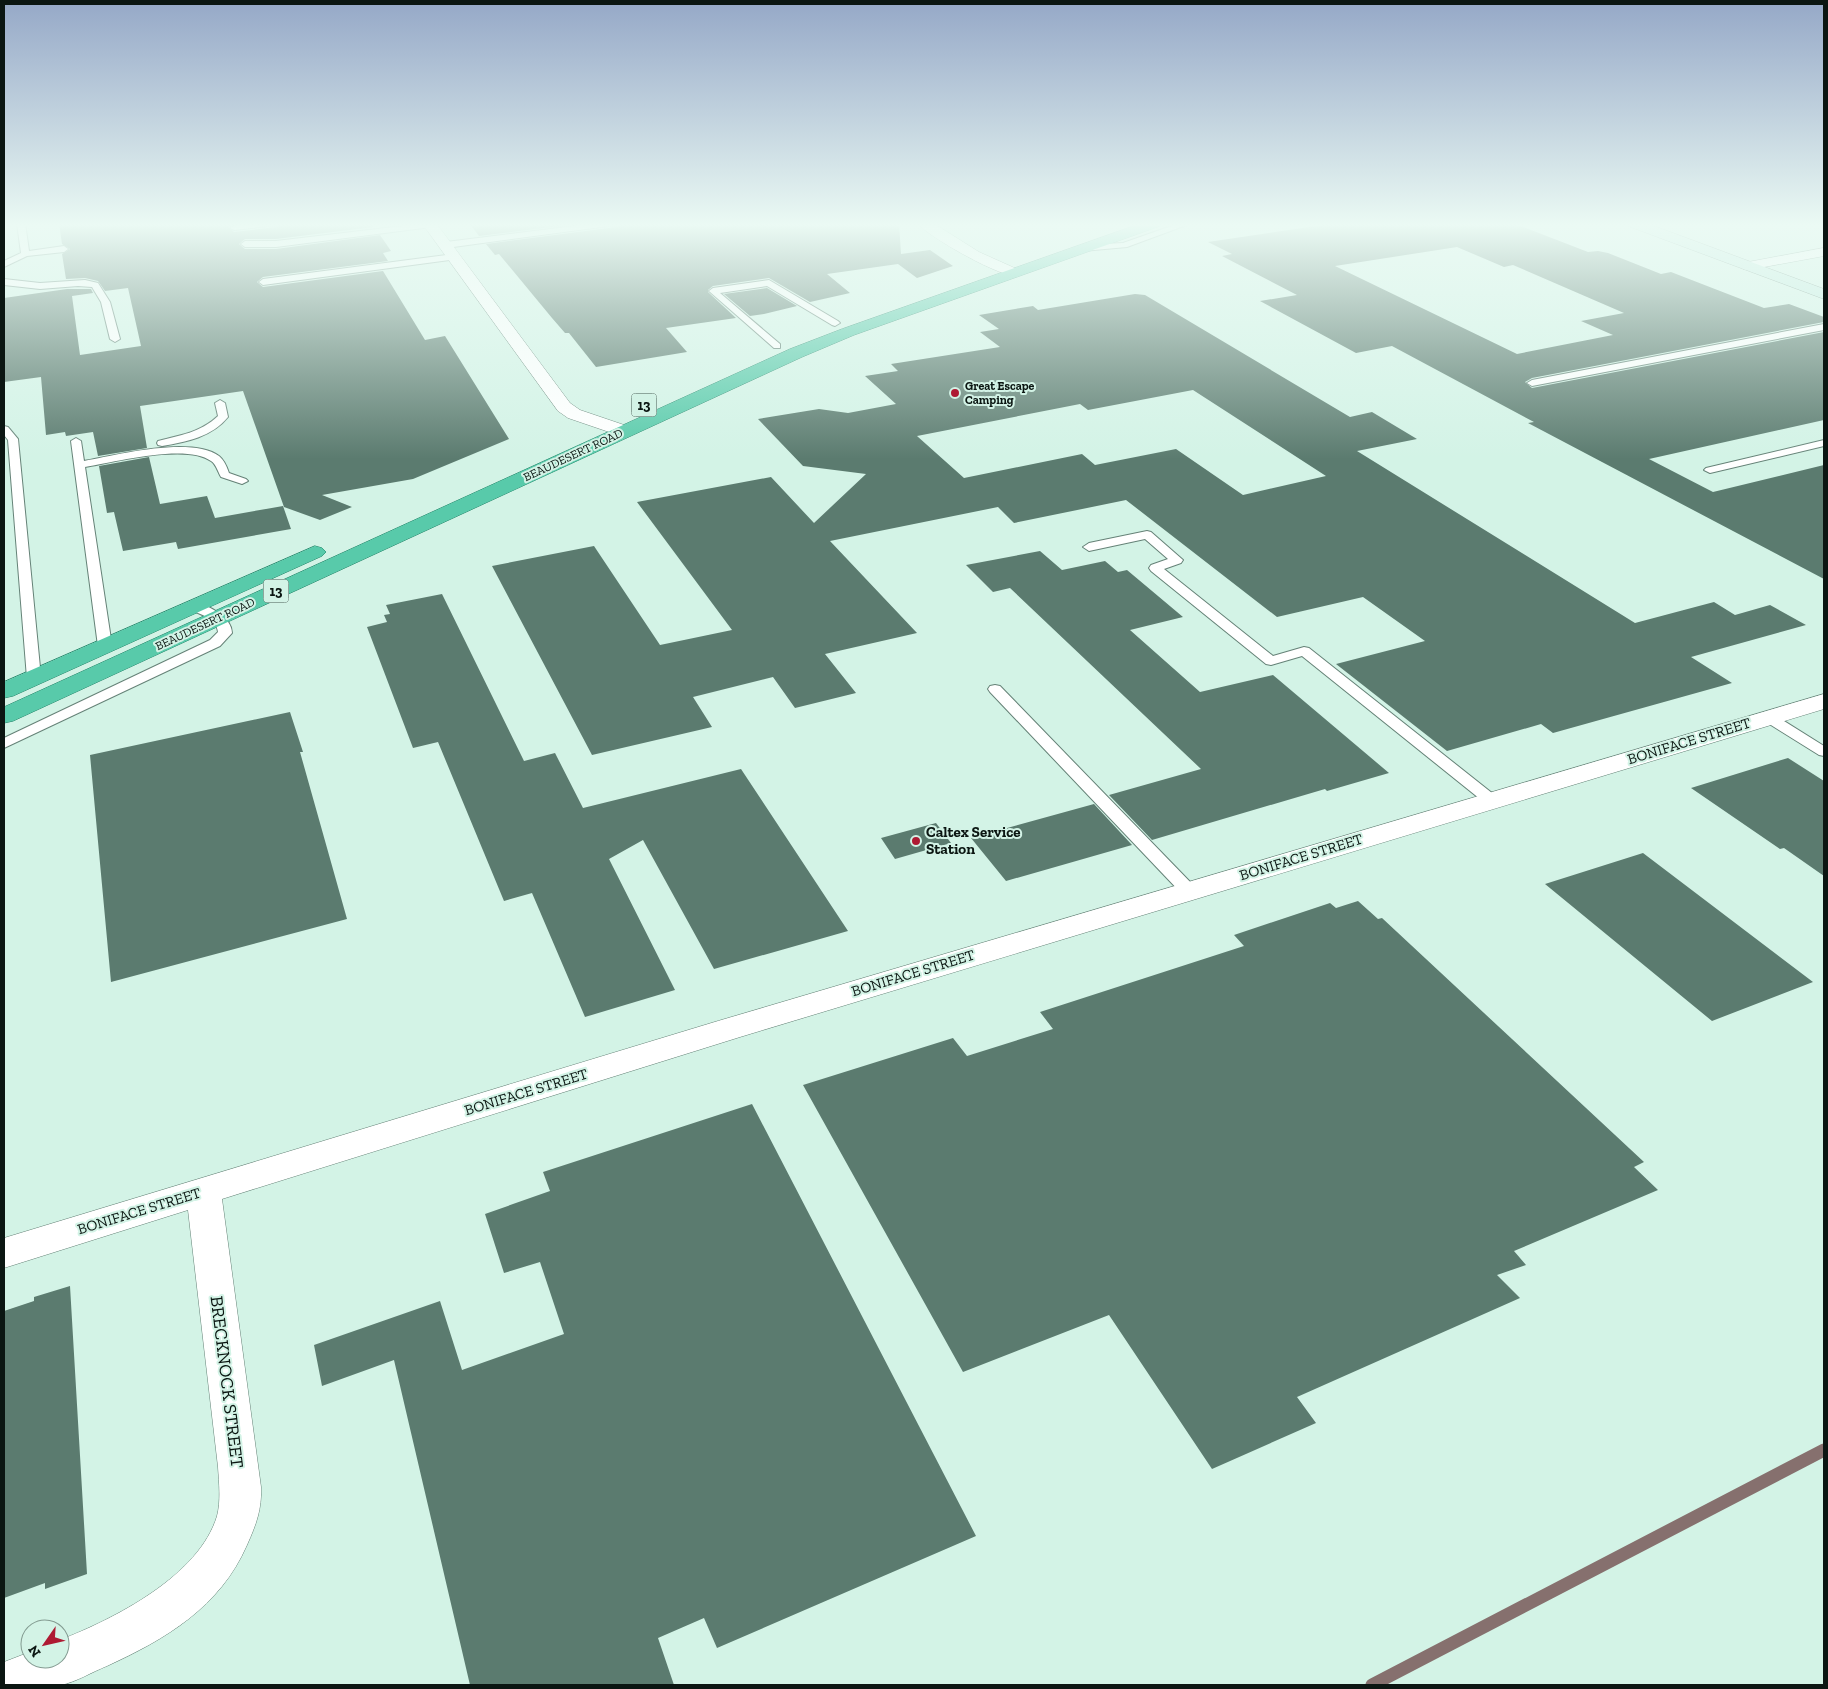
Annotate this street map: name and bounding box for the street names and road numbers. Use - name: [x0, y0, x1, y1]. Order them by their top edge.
- road number: 13: [632, 394, 656, 416]
- street label: BEAUDESERT ROAD: [521, 426, 625, 484]
- road number: 13: [264, 580, 288, 602]
- street label: BEAUDESERT ROAD: [153, 595, 257, 653]
- street label: BONIFACE STREET: [1625, 714, 1753, 768]
- street label: BONIFACE STREET: [1237, 830, 1365, 884]
- street label: BONIFACE STREET: [849, 946, 977, 1000]
- street label: BONIFACE STREET: [462, 1065, 590, 1119]
- street label: BONIFACE STREET: [75, 1184, 203, 1238]
- street label: BRECKNOCK STREET: [206, 1295, 248, 1469]

